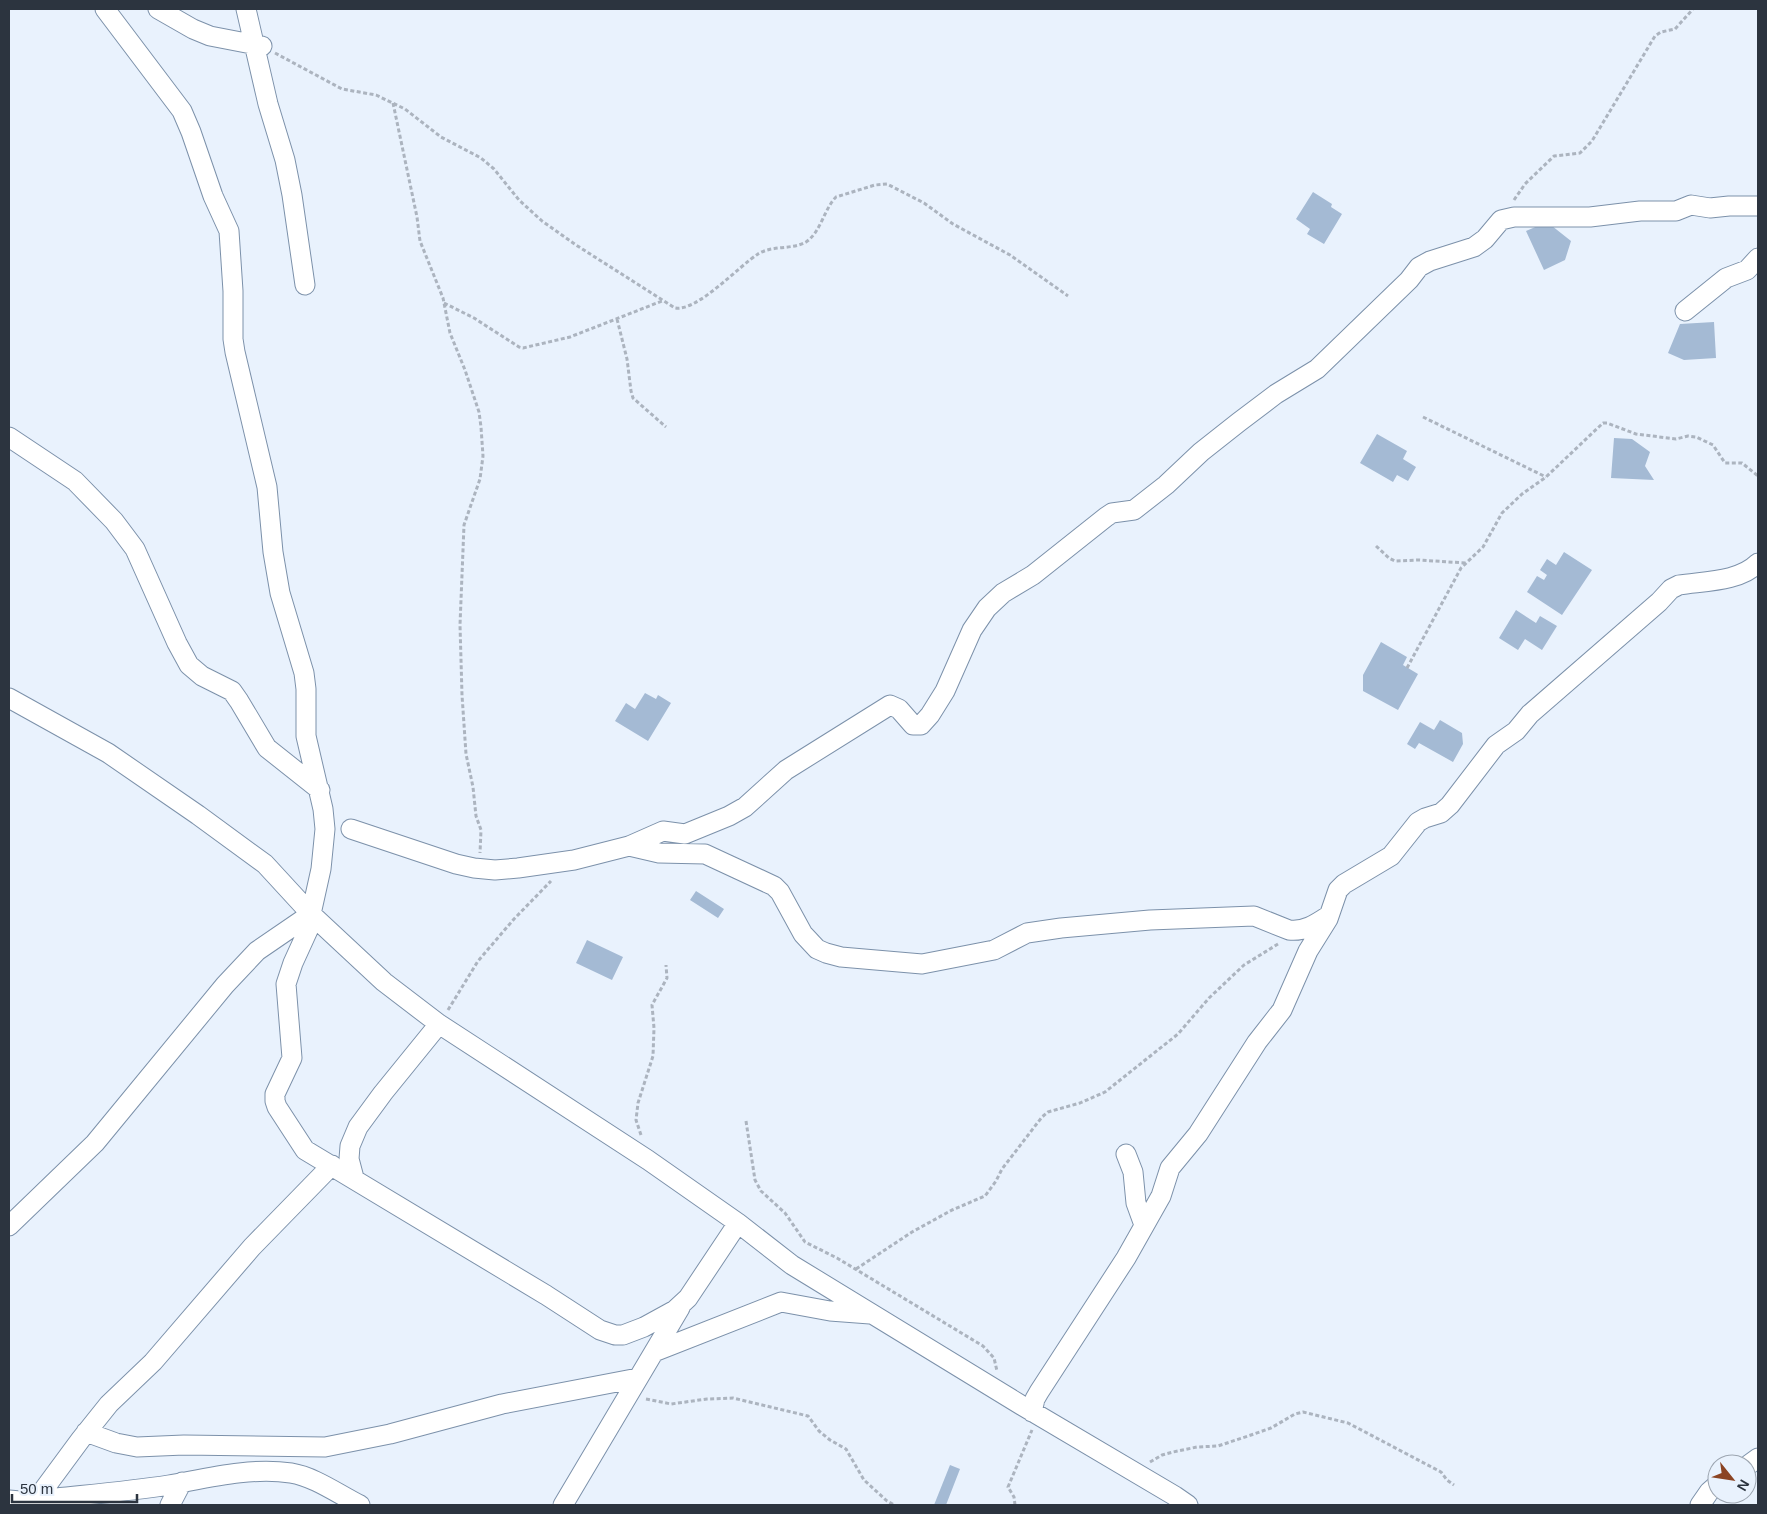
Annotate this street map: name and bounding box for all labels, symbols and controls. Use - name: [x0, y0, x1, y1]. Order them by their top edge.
- north arrow: [1707, 1454, 1757, 1504]
- scale bar: [12, 1472, 138, 1504]
- text: N: [1734, 1477, 1753, 1494]
- text: 50 m: [20, 1480, 53, 1497]

